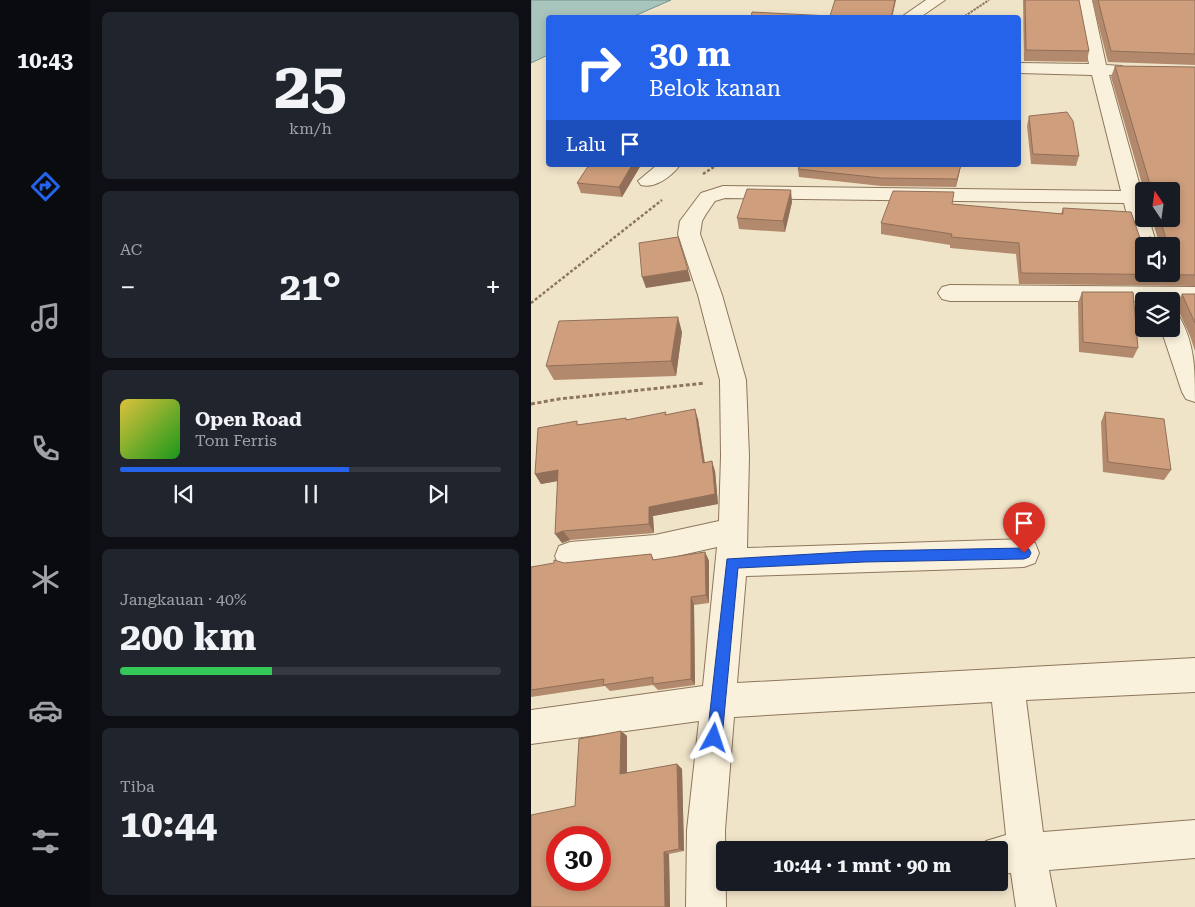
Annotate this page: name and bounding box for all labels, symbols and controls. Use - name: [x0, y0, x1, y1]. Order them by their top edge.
- text: 30 m: [649, 34, 731, 75]
- icon: right: [566, 35, 631, 100]
- text: 10:43: [17, 48, 73, 73]
- text: 25: [274, 48, 347, 124]
- text: Belok kanan: [649, 76, 781, 101]
- text: km/h: [289, 119, 332, 138]
- icon: arrive: [616, 130, 644, 158]
- text: Lalu: [566, 133, 606, 156]
- icon: directions: [28, 169, 63, 204]
- north arrow: [1135, 182, 1180, 228]
- map controls: [1135, 182, 1180, 337]
- button: sound: [1135, 237, 1180, 282]
- text: AC: [120, 240, 142, 259]
- text: 21°: [280, 265, 341, 309]
- text: −: [120, 271, 136, 304]
- text: +: [485, 271, 501, 304]
- button: layers: [1135, 292, 1180, 337]
- icon: music: [28, 300, 63, 335]
- text: Open Road: [195, 408, 302, 431]
- icon: phone: [28, 431, 63, 466]
- text: Tom Ferris: [195, 431, 277, 450]
- icon: previous: [170, 480, 198, 508]
- icon: pause: [297, 480, 325, 508]
- icon: next: [424, 480, 452, 508]
- pin: [1003, 502, 1045, 553]
- icon: arrive: [1010, 509, 1038, 537]
- icon: climate: [28, 562, 63, 597]
- text: Jangkauan · 40%: [120, 590, 246, 609]
- text: 200 km: [120, 615, 256, 659]
- icon: car: [28, 693, 63, 728]
- position arrow: [687, 711, 739, 763]
- text: Tiba: [120, 777, 155, 796]
- text: 10:44: [120, 802, 217, 846]
- icon: filters: [28, 824, 63, 859]
- speed limit sign: 30: [546, 826, 611, 891]
- text: 10:44 · 1 mnt · 90 m: [773, 854, 951, 877]

